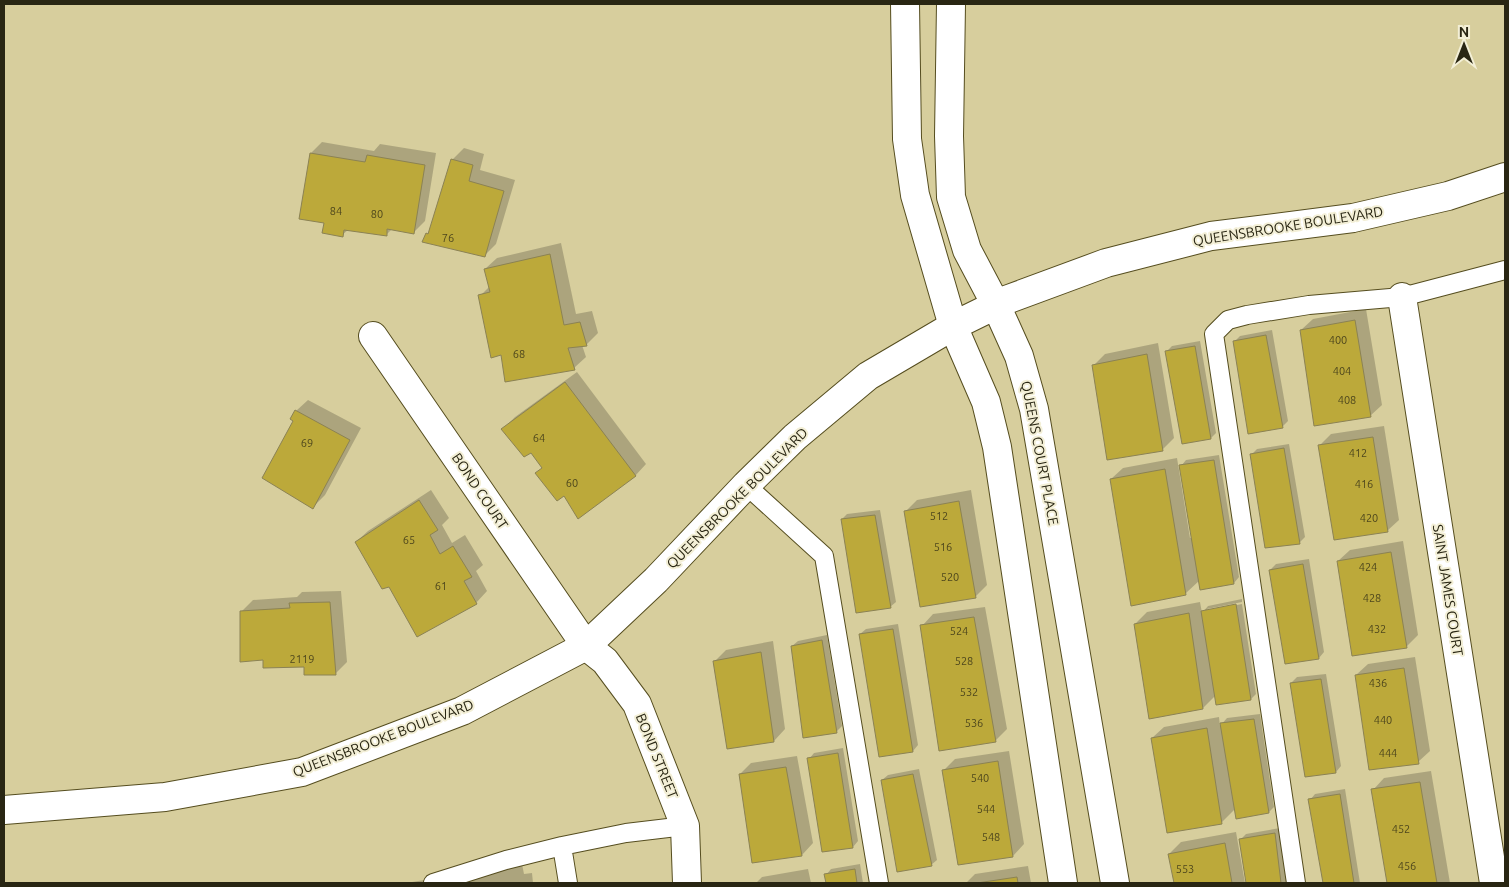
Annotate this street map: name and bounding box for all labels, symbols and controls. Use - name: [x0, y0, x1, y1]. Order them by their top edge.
- north arrow: [1439, 20, 1489, 70]
- text: N: [1459, 24, 1469, 40]
- street label: QUEENSBROOKE BOULEVARD: [1192, 203, 1384, 249]
- house number: 84: [330, 205, 342, 217]
- house number: 80: [371, 208, 383, 220]
- house number: 76: [442, 232, 454, 244]
- house number: 400: [1329, 334, 1347, 346]
- house number: 68: [513, 348, 525, 360]
- house number: 404: [1333, 365, 1351, 377]
- street label: QUEENS COURT PLACE: [1018, 380, 1062, 527]
- house number: 408: [1338, 394, 1356, 406]
- street label: QUEENSBROOKE BOULEVARD: [663, 424, 811, 572]
- house number: 64: [533, 432, 545, 444]
- house number: 69: [301, 437, 313, 449]
- house number: 412: [1349, 447, 1367, 459]
- street label: BOND COURT: [449, 450, 511, 532]
- house number: 60: [566, 477, 578, 489]
- house number: 416: [1355, 478, 1373, 490]
- house number: 512: [930, 510, 948, 522]
- house number: 420: [1360, 512, 1378, 524]
- street label: SAINT JAMES COURT: [1430, 523, 1466, 657]
- house number: 65: [403, 534, 415, 546]
- house number: 516: [934, 541, 952, 553]
- house number: 424: [1359, 561, 1377, 573]
- house number: 520: [941, 571, 959, 583]
- house number: 61: [435, 580, 447, 592]
- house number: 428: [1363, 592, 1381, 604]
- house number: 432: [1368, 623, 1386, 635]
- house number: 524: [950, 625, 968, 637]
- house number: 2119: [290, 653, 314, 665]
- house number: 528: [955, 655, 973, 667]
- house number: 436: [1369, 677, 1387, 689]
- house number: 532: [960, 686, 978, 698]
- street label: QUEENSBROOKE BOULEVARD: [290, 696, 476, 780]
- street label: BOND STREET: [633, 711, 681, 801]
- house number: 440: [1374, 714, 1392, 726]
- house number: 536: [965, 717, 983, 729]
- house number: 444: [1379, 747, 1397, 759]
- house number: 540: [971, 772, 989, 784]
- house number: 544: [977, 803, 995, 815]
- house number: 452: [1392, 823, 1410, 835]
- house number: 548: [982, 831, 1000, 843]
- house number: 456: [1398, 860, 1416, 872]
- house number: 553: [1176, 863, 1194, 875]

